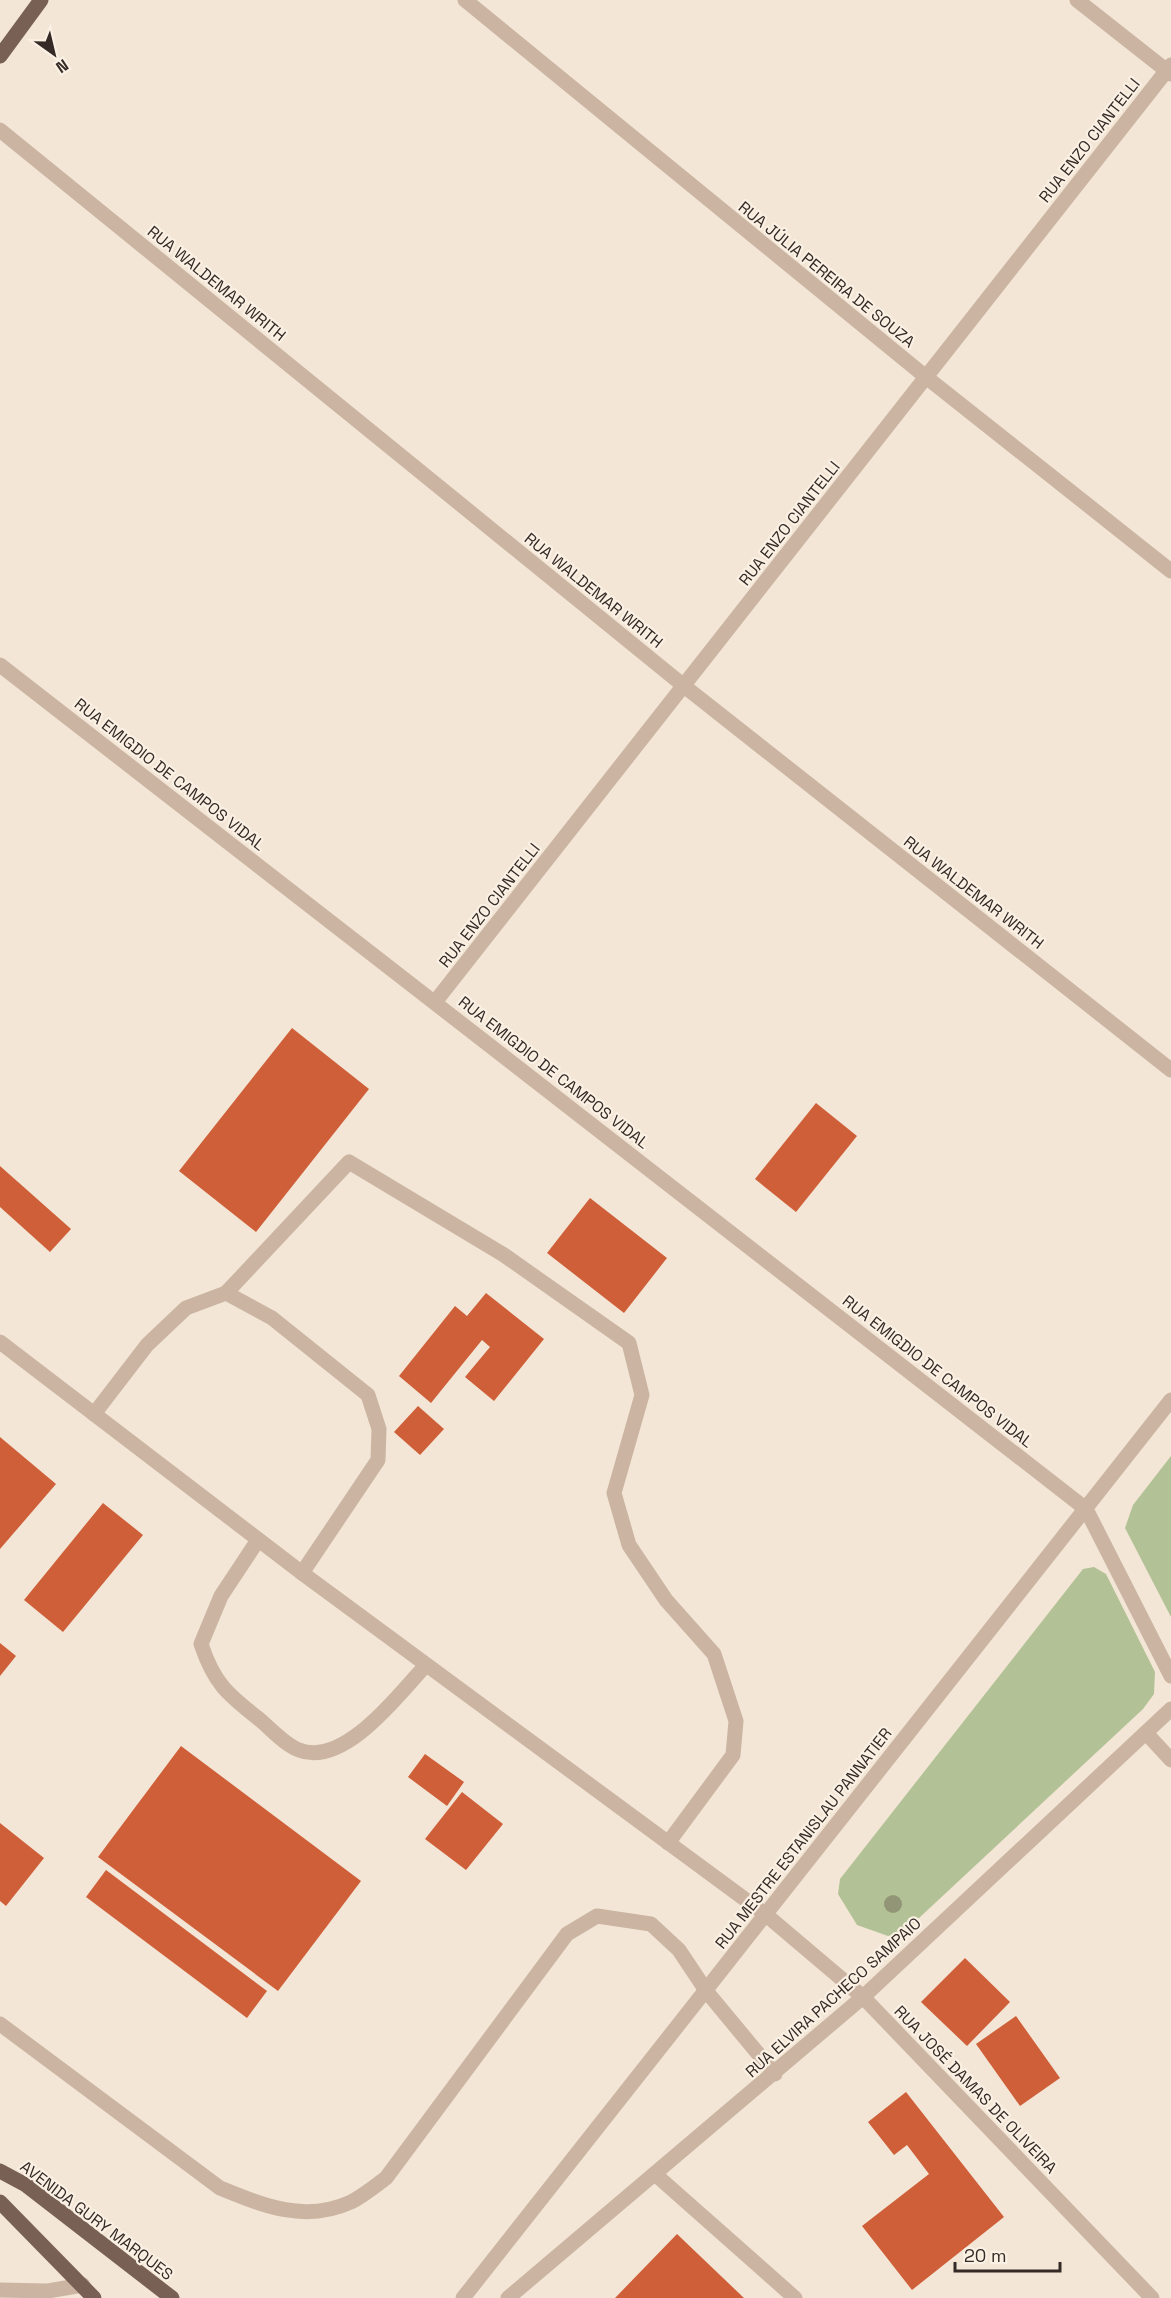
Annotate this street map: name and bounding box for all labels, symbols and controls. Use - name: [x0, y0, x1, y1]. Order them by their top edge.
- north arrow: [24, 24, 84, 84]
- text: N: [52, 54, 72, 78]
- street label: RUA ENZO CIANTELLI: [1034, 74, 1145, 207]
- street label: RUA JÚLIA PEREIRA DE SOUZA: [734, 197, 919, 352]
- street label: RUA WALDEMAR WRITH: [143, 221, 290, 346]
- street label: RUA ENZO CIANTELLI: [734, 457, 845, 590]
- street label: RUA WALDEMAR WRITH: [520, 528, 667, 653]
- street label: RUA EMIGDIO DE CAMPOS VIDAL: [70, 693, 269, 855]
- street label: RUA WALDEMAR WRITH: [899, 831, 1048, 954]
- street label: RUA ENZO CIANTELLI: [434, 839, 545, 972]
- street label: RUA EMIGDIO DE CAMPOS VIDAL: [454, 991, 653, 1153]
- street label: RUA EMIGDIO DE CAMPOS VIDAL: [838, 1290, 1037, 1452]
- street label: RUA MESTRE ESTANISLAU PANNATIER: [710, 1724, 896, 1953]
- street label: RUA ELVIRA PACHECO SAMPAIO: [741, 1913, 926, 2082]
- street label: RUA JOSÉ DAMAS DE OLIVEIRA: [890, 2001, 1062, 2178]
- street label: AVENIDA GURY MARQUES: [16, 2156, 177, 2285]
- scale bar: [955, 2235, 1060, 2273]
- text: 20 m: [964, 2244, 1007, 2267]

